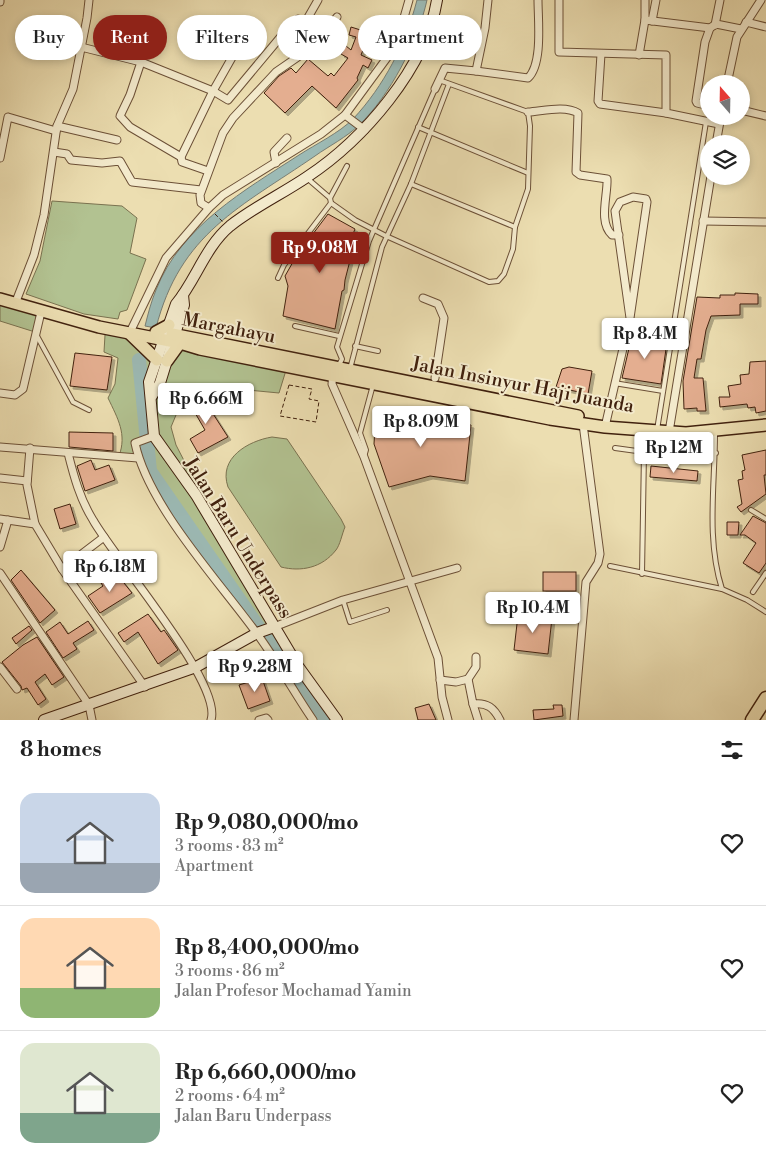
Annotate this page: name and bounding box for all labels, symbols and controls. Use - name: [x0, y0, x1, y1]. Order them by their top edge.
- chip: Buy: [15, 15, 83, 60]
- chip: Rent: [93, 15, 167, 60]
- chip: Filters: [177, 15, 267, 60]
- chip: New: [277, 15, 348, 60]
- chip: Apartment: [358, 15, 482, 60]
- north arrow: [700, 75, 750, 125]
- map controls: [700, 75, 750, 185]
- button: layers: [700, 135, 750, 185]
- pin: Rp 9.08M: [268, 232, 372, 274]
- text: Rp 9.08M: [282, 238, 358, 258]
- street label: Margahayu: [180, 307, 278, 349]
- pin: Rp 8.4M: [599, 318, 691, 360]
- text: Rp 8.4M: [613, 324, 677, 344]
- street label: Jalan Insinyur Haji Juanda: [409, 351, 636, 418]
- pin: Rp 6.66M: [154, 382, 258, 425]
- text: Rp 6.66M: [169, 389, 243, 409]
- pin: Rp 8.09M: [369, 406, 473, 448]
- text: Rp 8.09M: [383, 412, 459, 432]
- pin: Rp 12M: [633, 432, 715, 474]
- text: Rp 12M: [645, 438, 703, 458]
- street label: Jalan Baru Underpass: [178, 452, 298, 623]
- pin: Rp 6.18M: [58, 550, 162, 593]
- text: Rp 6.18M: [74, 557, 146, 577]
- pin: Rp 10.4M: [481, 592, 585, 634]
- text: Rp 10.4M: [496, 598, 570, 618]
- pin: Rp 9.28M: [203, 650, 307, 693]
- text: Rp 9.28M: [218, 657, 292, 677]
- icon: filters: [718, 736, 746, 764]
- text: 8 homes: [20, 737, 102, 763]
- text: Rp 9,080,000/mo: [175, 810, 359, 836]
- icon: home: [60, 813, 120, 873]
- icon: heart: [718, 829, 746, 857]
- text: 3 rooms · 83 m²: [175, 836, 284, 856]
- text: Apartment: [175, 856, 254, 876]
- text: Rp 8,400,000/mo: [175, 935, 359, 961]
- icon: home: [60, 938, 120, 998]
- icon: heart: [718, 954, 746, 982]
- text: 3 rooms · 86 m²: [175, 961, 285, 981]
- text: Jalan Profesor Mochamad Yamin: [175, 981, 412, 1001]
- text: Rp 6,660,000/mo: [175, 1060, 356, 1086]
- icon: home: [60, 1063, 120, 1123]
- icon: heart: [718, 1079, 746, 1107]
- text: 2 rooms · 64 m²: [175, 1086, 285, 1106]
- text: Jalan Baru Underpass: [175, 1106, 332, 1126]

